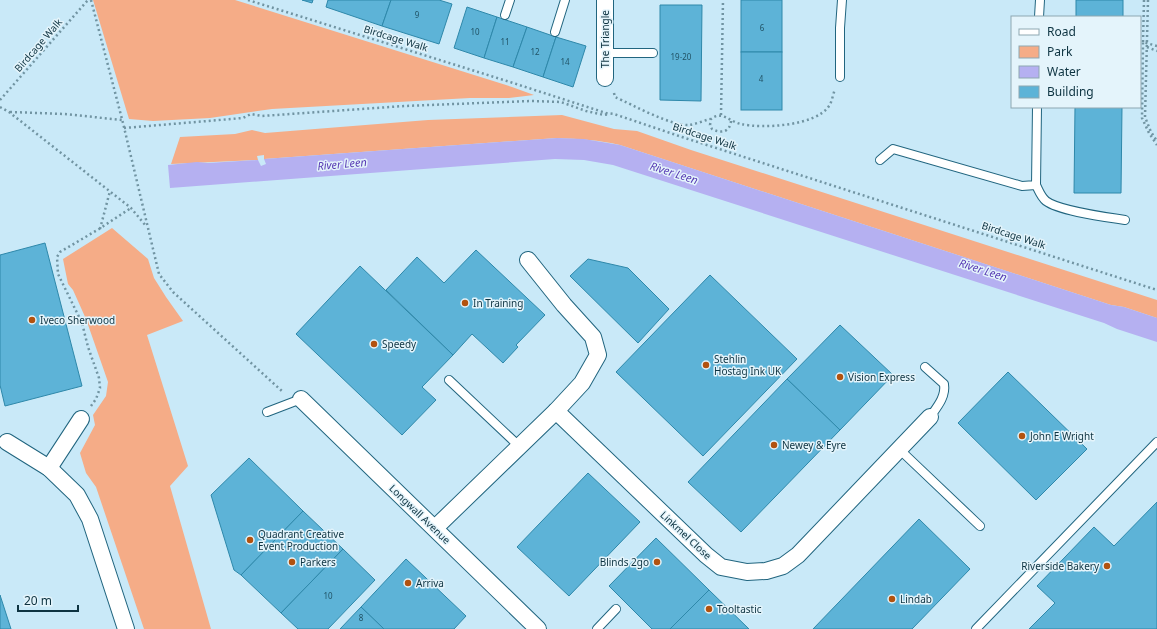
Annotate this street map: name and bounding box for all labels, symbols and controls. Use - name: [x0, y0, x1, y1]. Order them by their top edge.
- house number: 9: [415, 9, 420, 20]
- street label: The Triangle: [598, 10, 612, 68]
- street label: Birdcage Walk: [11, 15, 66, 75]
- legend: [1011, 16, 1141, 108]
- street label: Birdcage Walk: [362, 22, 431, 55]
- house number: 6: [760, 22, 765, 33]
- text: Road: [1047, 23, 1076, 40]
- house number: 10: [470, 26, 480, 37]
- house number: 11: [500, 36, 510, 47]
- text: Park: [1047, 43, 1073, 60]
- house number: 12: [530, 46, 540, 57]
- house number: 19-20: [671, 51, 692, 62]
- house number: 14: [560, 56, 570, 67]
- text: Water: [1047, 63, 1081, 80]
- house number: 4: [759, 73, 764, 84]
- text: Building: [1047, 83, 1094, 100]
- street label: Birdcage Walk: [671, 119, 739, 153]
- water label: River Leen: [317, 154, 367, 173]
- water label: River Leen: [648, 158, 700, 187]
- street label: Birdcage Walk: [980, 218, 1048, 252]
- water label: River Leen: [957, 255, 1009, 284]
- place label: In Training: [473, 296, 523, 310]
- marker: In Training: [460, 298, 470, 308]
- place label: Iveco Sherwood: [40, 313, 115, 327]
- marker: Iveco Sherwood: [27, 315, 37, 325]
- place label: Speedy: [382, 337, 417, 351]
- marker: Speedy: [369, 339, 379, 349]
- place label: Stehlin Hostag Ink UK: [714, 352, 782, 378]
- marker: Stehlin Hostag Ink UK: [701, 360, 711, 370]
- place label: Vision Express: [848, 370, 915, 384]
- marker: Vision Express: [835, 372, 845, 382]
- place label: John E Wright: [1029, 429, 1094, 443]
- marker: John E Wright: [1017, 431, 1027, 441]
- place label: Newey & Eyre: [782, 438, 847, 452]
- marker: Newey & Eyre: [769, 440, 779, 450]
- street label: Longwall Avenue: [386, 481, 454, 547]
- street label: Linkmel Close: [657, 508, 715, 562]
- place label: Quadrant Creative Event Production: [258, 527, 344, 553]
- marker: Quadrant Creative Event Production: [245, 535, 255, 545]
- place label: Parkers: [300, 555, 336, 569]
- place label: Blinds 2go: [600, 555, 649, 569]
- marker: Parkers: [287, 557, 297, 567]
- marker: Blinds 2go: [652, 557, 662, 567]
- place label: Riverside Bakery: [1021, 559, 1100, 573]
- marker: Riverside Bakery: [1102, 561, 1112, 571]
- place label: Arriva: [416, 576, 444, 590]
- marker: Arriva: [403, 578, 413, 588]
- scale bar: [18, 587, 78, 613]
- house number: 10: [323, 590, 333, 601]
- text: 20 m: [24, 592, 52, 609]
- place label: Lindab: [900, 592, 932, 606]
- marker: Lindab: [887, 594, 897, 604]
- place label: Tooltastic: [717, 602, 762, 616]
- marker: Tooltastic: [704, 604, 714, 614]
- house number: 8: [359, 612, 364, 623]

